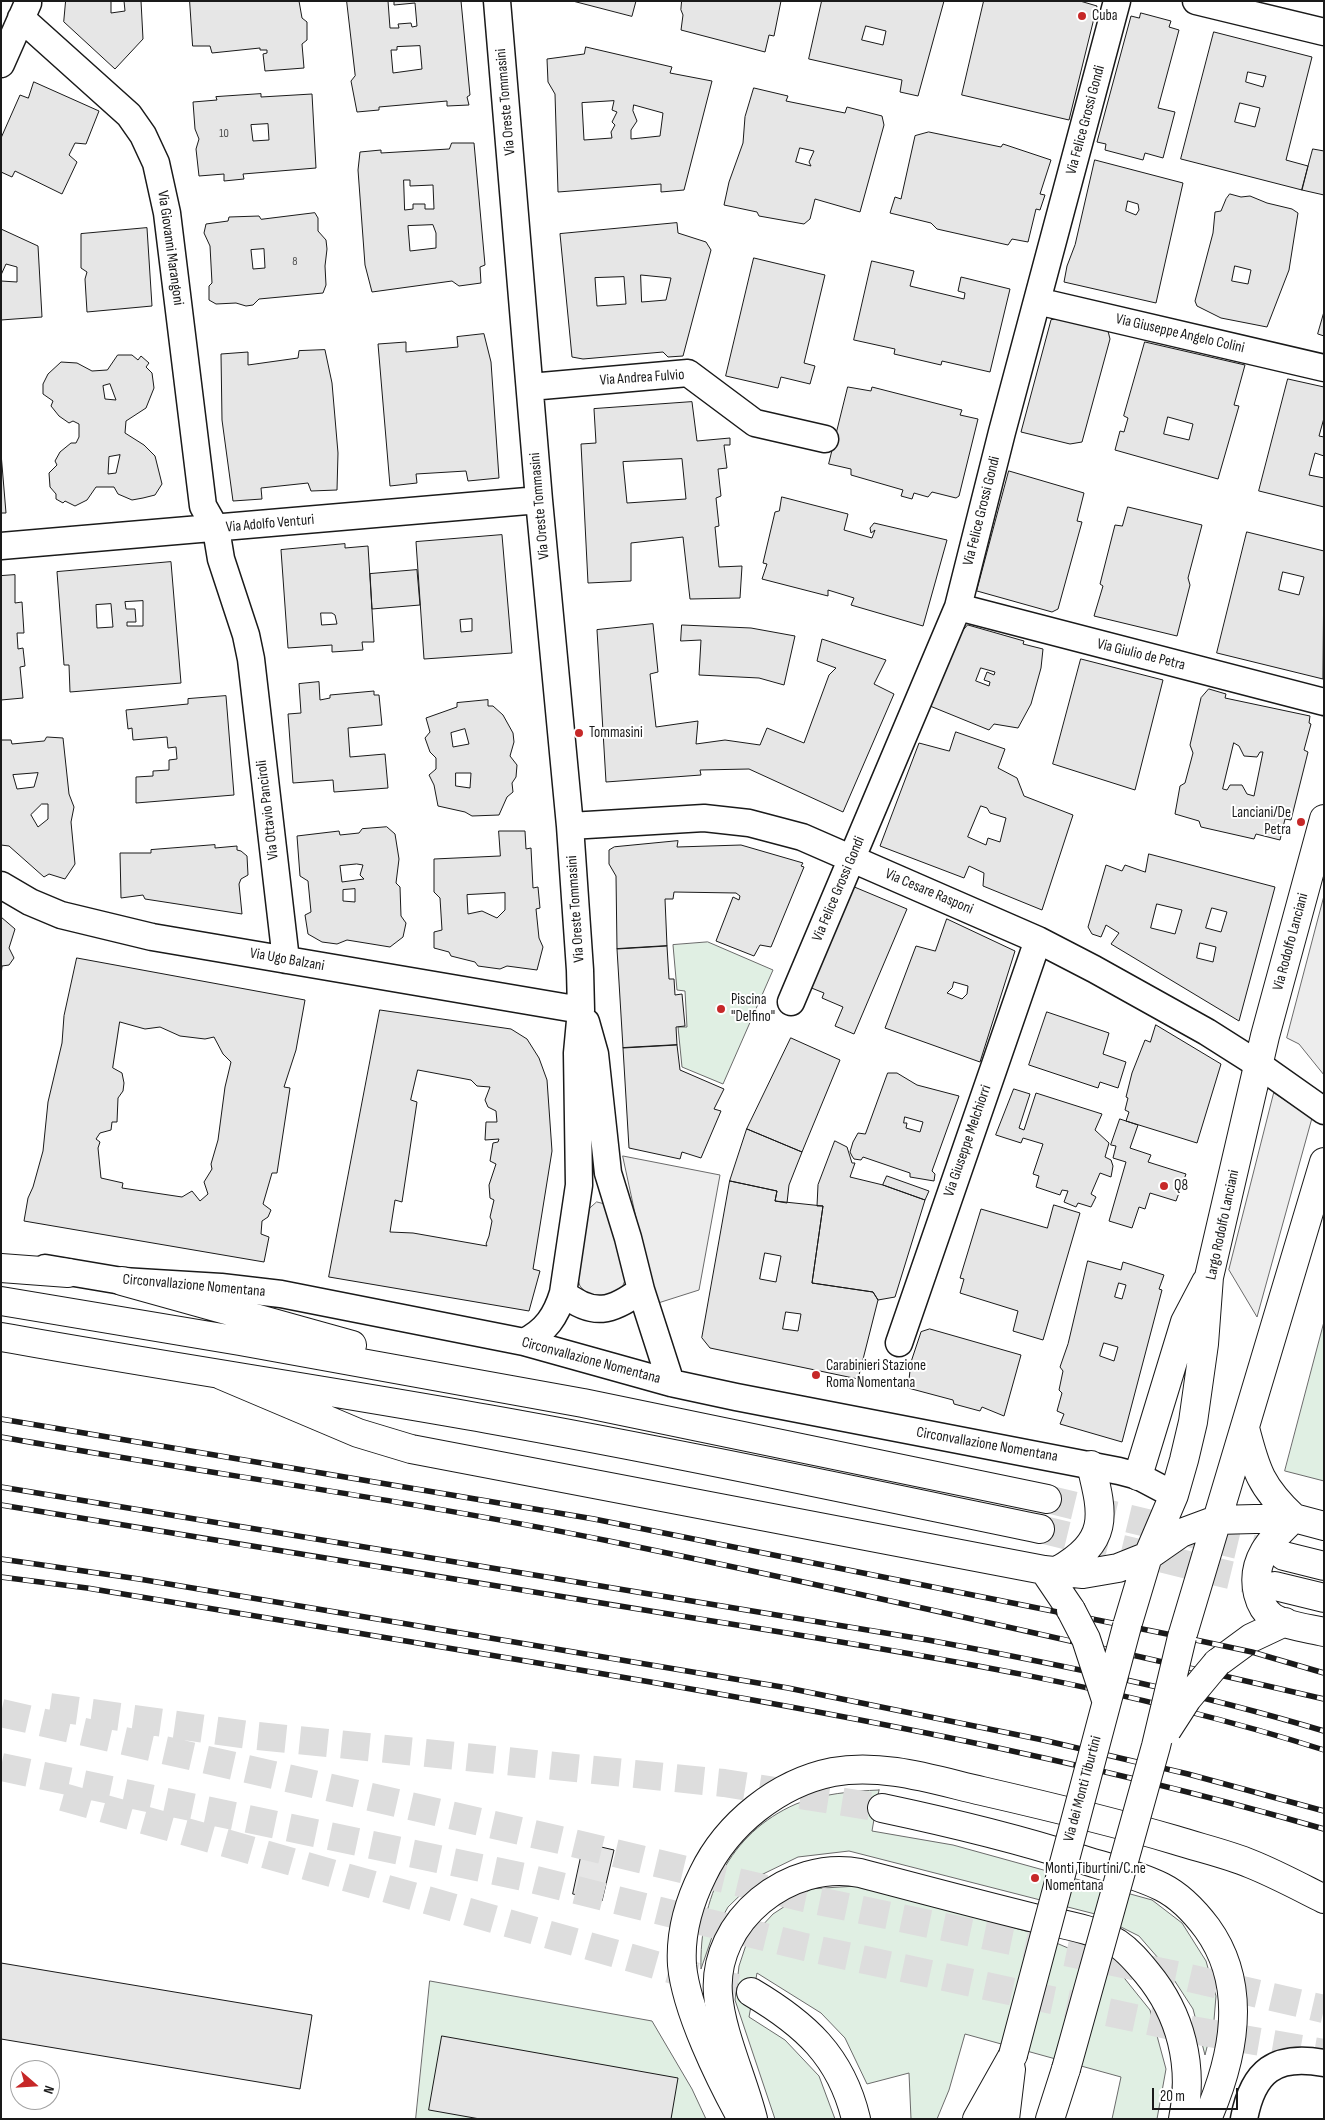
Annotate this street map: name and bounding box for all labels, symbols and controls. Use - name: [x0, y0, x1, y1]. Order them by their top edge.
- place label: Cuba: [1092, 7, 1117, 25]
- marker: Cuba: [1076, 10, 1088, 22]
- street label: Via Oreste Tommasini: [492, 48, 520, 156]
- street label: Via Felice Grossi Gondi: [1063, 63, 1109, 177]
- house number: 10: [219, 127, 229, 141]
- street label: Via Giovanni Marangoni: [153, 189, 187, 307]
- house number: 8: [292, 255, 298, 269]
- street label: Via Giuseppe Angelo Colini: [1114, 310, 1246, 358]
- street label: Via Andrea Fulvio: [599, 366, 685, 390]
- street label: Via Oreste Tommasini: [526, 452, 554, 560]
- street label: Via Felice Grossi Gondi: [960, 454, 1004, 568]
- street label: Via Adolfo Venturi: [225, 511, 315, 537]
- street label: Via Giulio de Petra: [1095, 635, 1187, 675]
- place label: Tommasini: [589, 724, 643, 742]
- marker: Tommasini: [573, 727, 585, 739]
- street label: Via Ottavio Panciroli: [253, 759, 283, 861]
- place label: Lanciani/De Petra: [1232, 804, 1291, 839]
- marker: Lanciani/De Petra: [1295, 816, 1307, 828]
- street label: Via Felice Grossi Gondi: [809, 834, 869, 944]
- street label: Via Oreste Tommasini: [563, 855, 589, 963]
- street label: Via Cesare Rasponi: [882, 865, 976, 919]
- street label: Via Rodolfo Lanciani: [1269, 891, 1313, 993]
- street label: Via Ugo Balzani: [248, 945, 326, 975]
- place label: Piscina "Delfino": [731, 991, 775, 1026]
- marker: Piscina "Delfino": [715, 1003, 727, 1015]
- street label: Via Giuseppe Melchiorri: [940, 1083, 996, 1199]
- street label: Largo Rodolfo Lanciani: [1203, 1168, 1243, 1282]
- place label: Q8: [1174, 1177, 1188, 1195]
- marker: Q8: [1158, 1180, 1170, 1192]
- street label: Circonvallazione Nomentana: [122, 1271, 266, 1301]
- street label: Circonvallazione Nomentana: [520, 1334, 662, 1388]
- place label: Carabinieri Stazione Roma Nomentana: [826, 1357, 926, 1392]
- marker: Carabinieri Stazione Roma Nomentana: [810, 1369, 822, 1381]
- street label: Circonvallazione Nomentana: [915, 1424, 1059, 1466]
- street label: Via dei Monti Tiburtini: [1060, 1734, 1106, 1844]
- place label: Monti Tiburtini/C.ne Nomentana: [1045, 1860, 1146, 1895]
- marker: Monti Tiburtini/C.ne Nomentana: [1029, 1872, 1041, 1884]
- north arrow: [10, 2060, 60, 2110]
- scale bar: [1155, 2078, 1241, 2110]
- text: N: [39, 2083, 58, 2096]
- text: 20 m: [1160, 2087, 1185, 2106]

